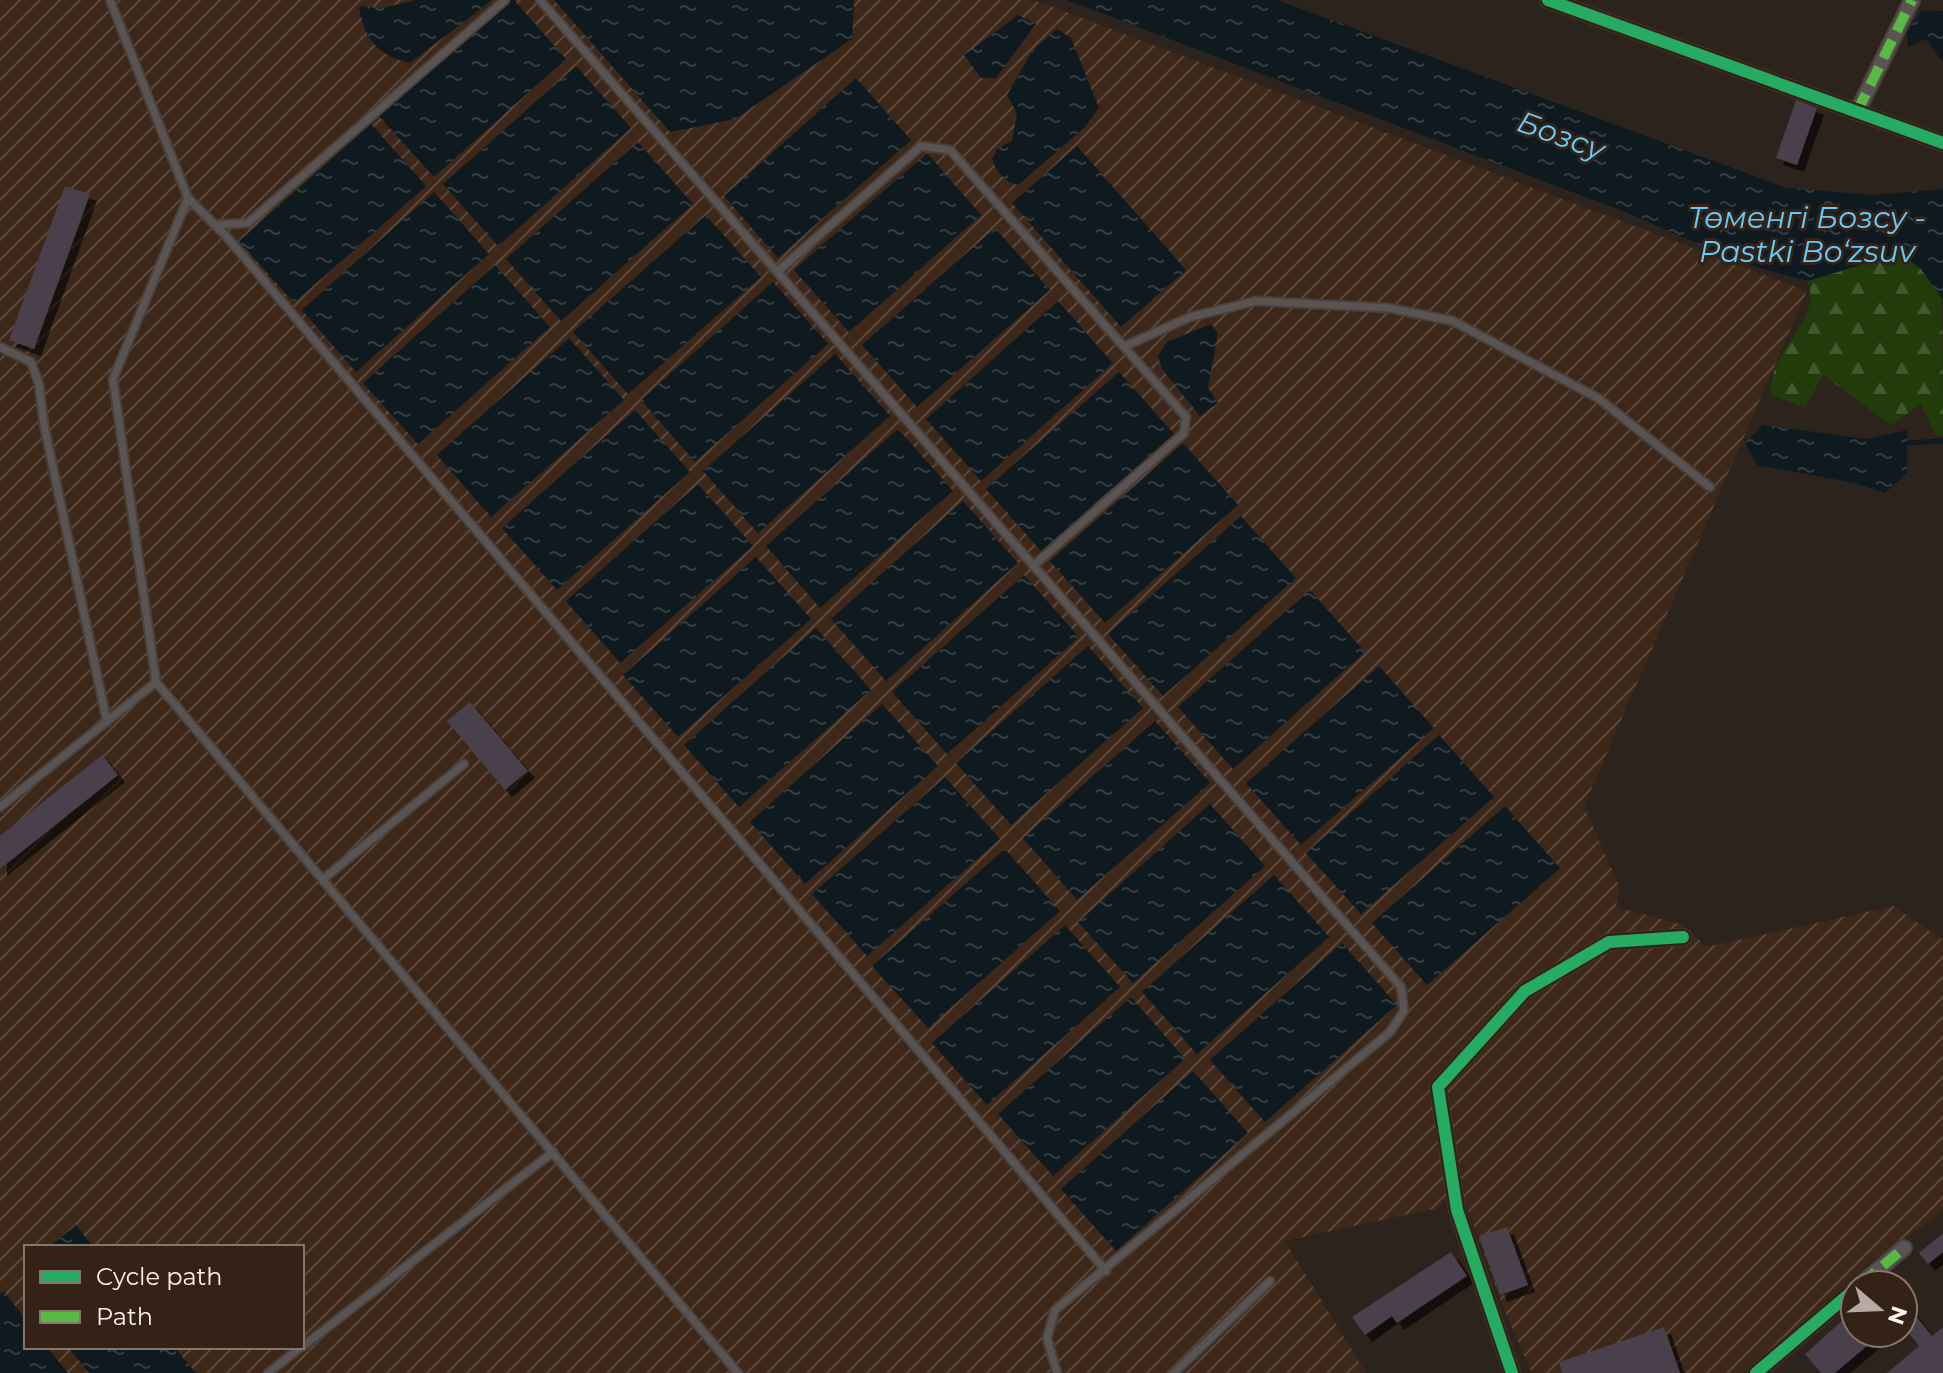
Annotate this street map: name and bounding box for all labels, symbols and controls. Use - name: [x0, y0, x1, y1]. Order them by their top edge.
- water label: Бозсу: [1512, 103, 1611, 169]
- water label: Төменгі Бозсу - Pastki Boʻzsuv: [1688, 199, 1926, 270]
- legend: [24, 1245, 304, 1349]
- text: Cycle path: [96, 1262, 223, 1291]
- north arrow: [1839, 1269, 1919, 1349]
- text: Path: [96, 1302, 153, 1331]
- text: N: [1882, 1303, 1913, 1328]

